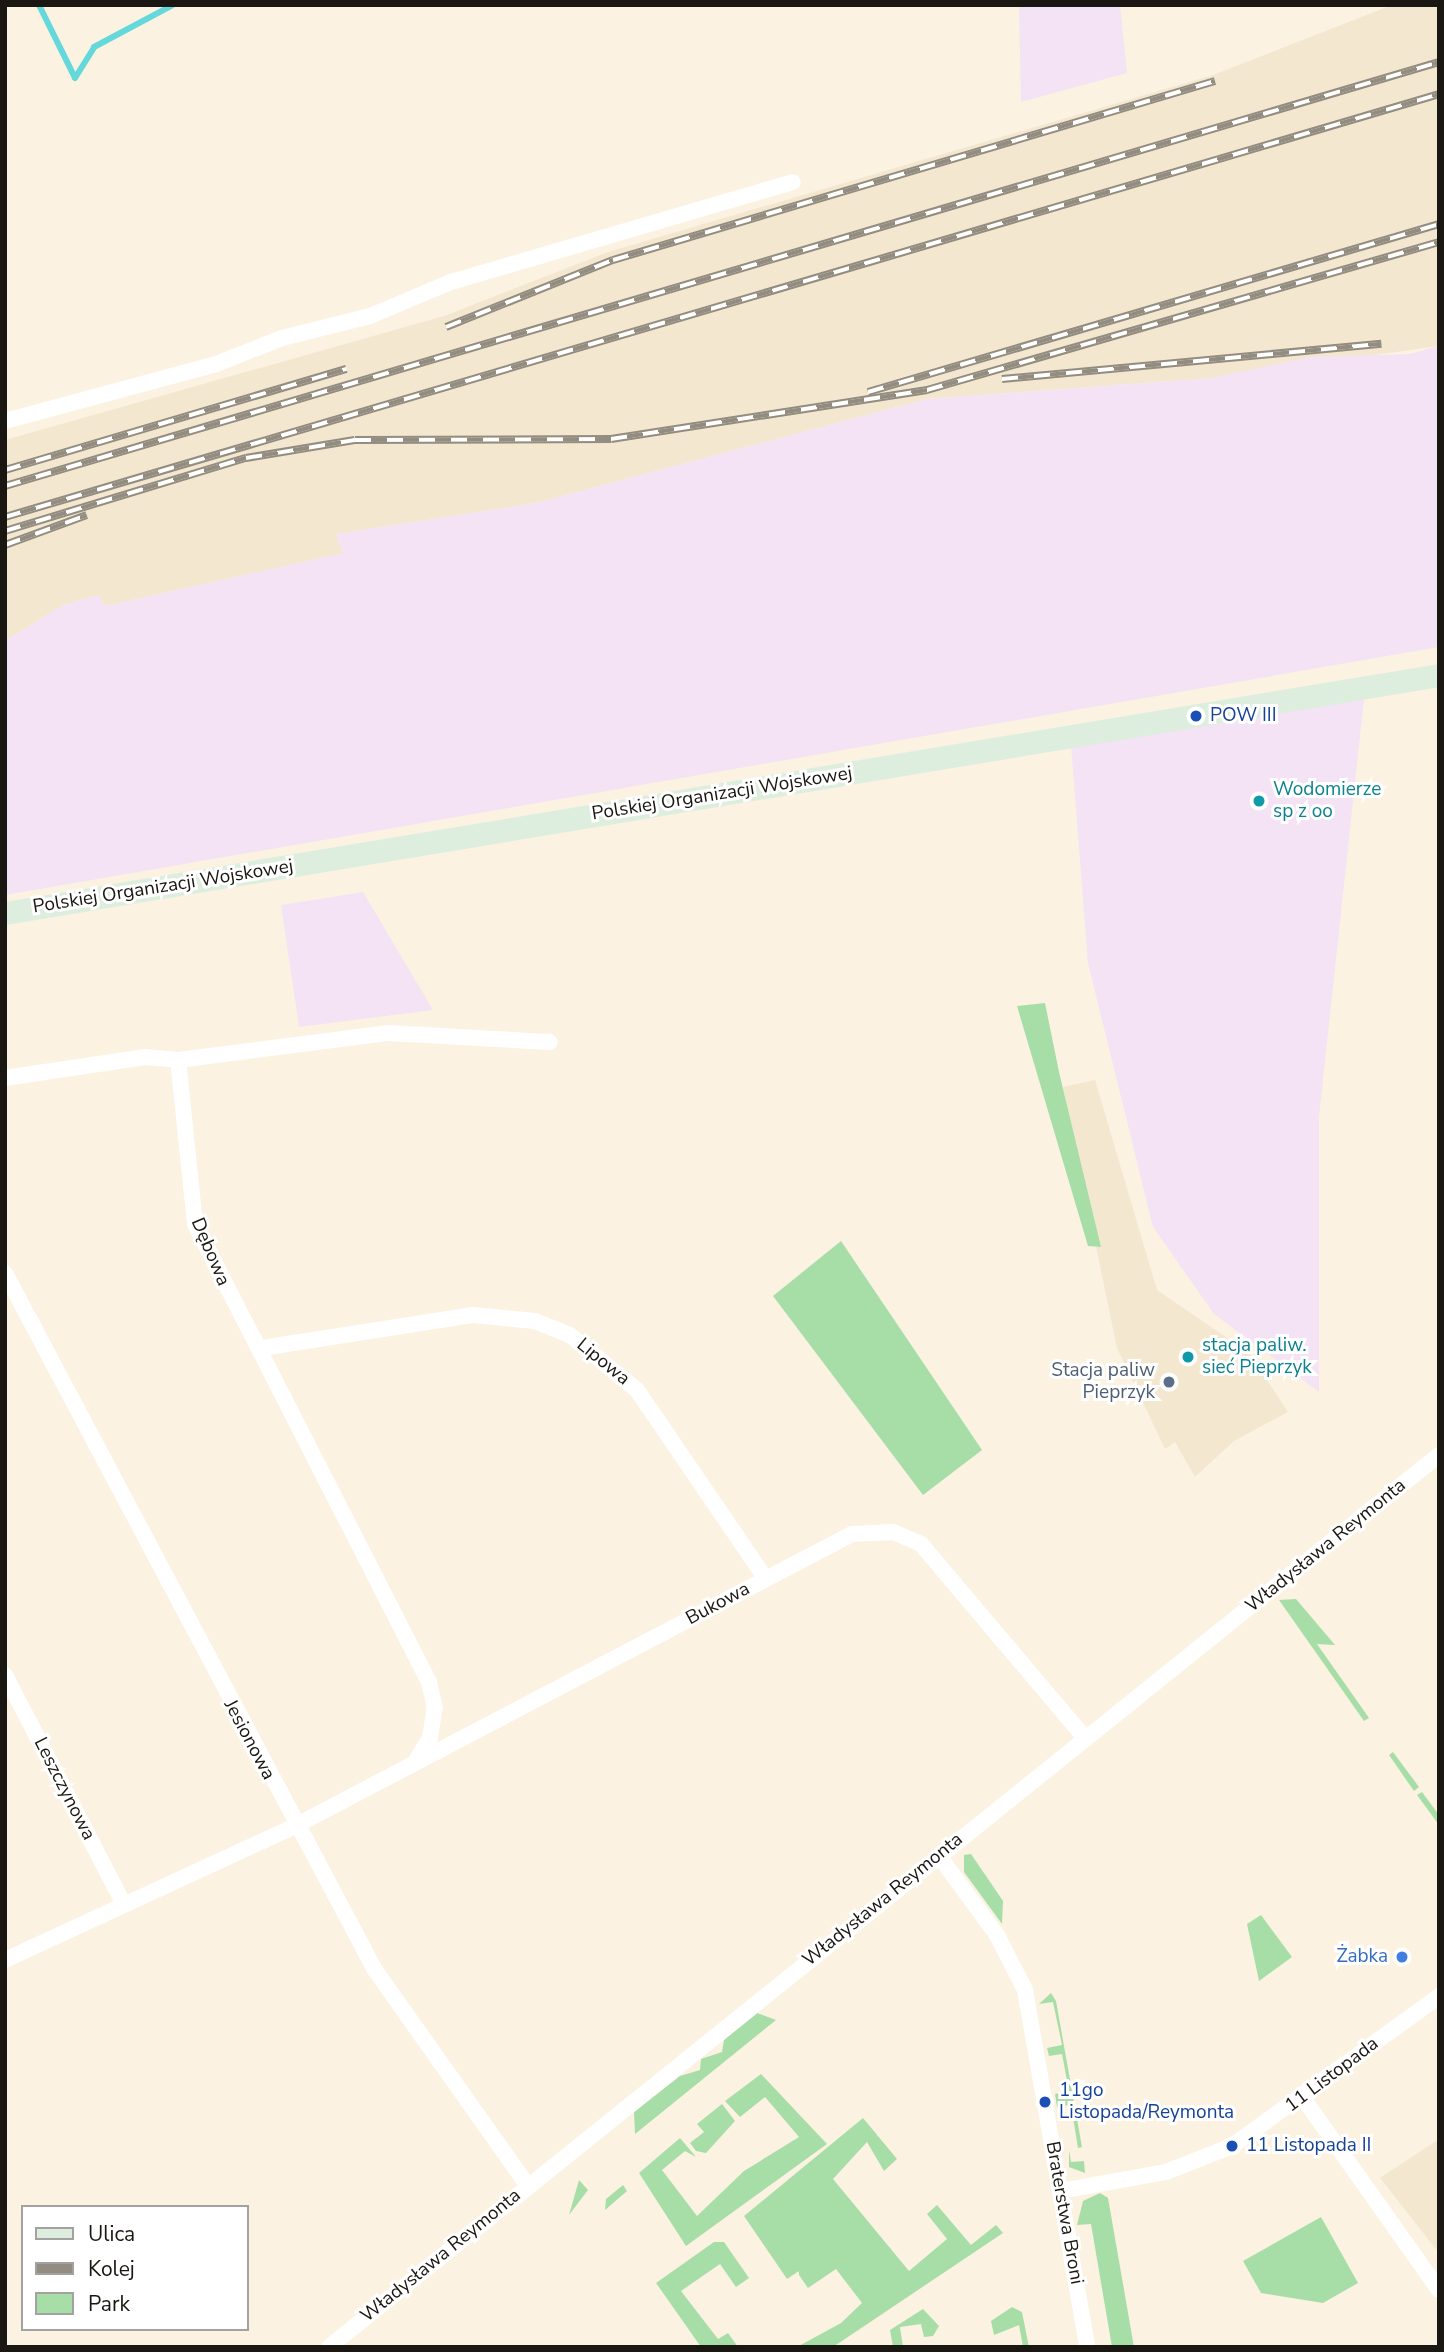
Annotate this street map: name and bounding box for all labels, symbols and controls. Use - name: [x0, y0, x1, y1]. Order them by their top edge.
- place label: POW III: [1210, 705, 1277, 727]
- marker: POW III: [1188, 708, 1204, 724]
- street label: Polskiej Organizacji Wojskowej: [590, 762, 854, 826]
- place label: Wodomierze sp z oo: [1273, 779, 1381, 823]
- marker: Wodomierze sp z oo: [1251, 793, 1267, 809]
- street label: Polskiej Organizacji Wojskowej: [31, 855, 295, 919]
- street label: Dębowa: [186, 1215, 234, 1289]
- street label: Lipowa: [572, 1334, 634, 1390]
- place label: stacja paliw. sieć Pieprzyk: [1202, 1335, 1312, 1379]
- marker: stacja paliw. sieć Pieprzyk: [1180, 1349, 1196, 1365]
- place label: Stacja paliw Pieprzyk: [1051, 1360, 1155, 1404]
- marker: Stacja paliw Pieprzyk: [1161, 1374, 1177, 1390]
- street label: Władysława Reymonta: [1241, 1474, 1411, 1618]
- street label: Bukowa: [682, 1578, 754, 1630]
- street label: Jesionowa: [218, 1696, 280, 1784]
- street label: Leszczynowa: [28, 1734, 100, 1844]
- street label: Władysława Reymonta: [798, 1828, 968, 1972]
- place label: Żabka: [1336, 1946, 1388, 1968]
- marker: Żabka: [1394, 1949, 1410, 1965]
- street label: 11 Listopada: [1281, 2033, 1383, 2117]
- place label: 11go Listopada/Reymonta: [1059, 2080, 1234, 2124]
- marker: 11go Listopada/Reymonta: [1037, 2094, 1053, 2110]
- place label: 11 Listopada II: [1246, 2135, 1371, 2157]
- marker: 11 Listopada II: [1224, 2138, 1240, 2154]
- street label: Braterstwa Broni: [1040, 2140, 1088, 2286]
- street label: Władysława Reymonta: [356, 2184, 526, 2328]
- legend: [21, 2205, 248, 2331]
- text: Ulica: [88, 2220, 135, 2248]
- text: Kolej: [88, 2255, 135, 2283]
- text: Park: [88, 2290, 130, 2318]

